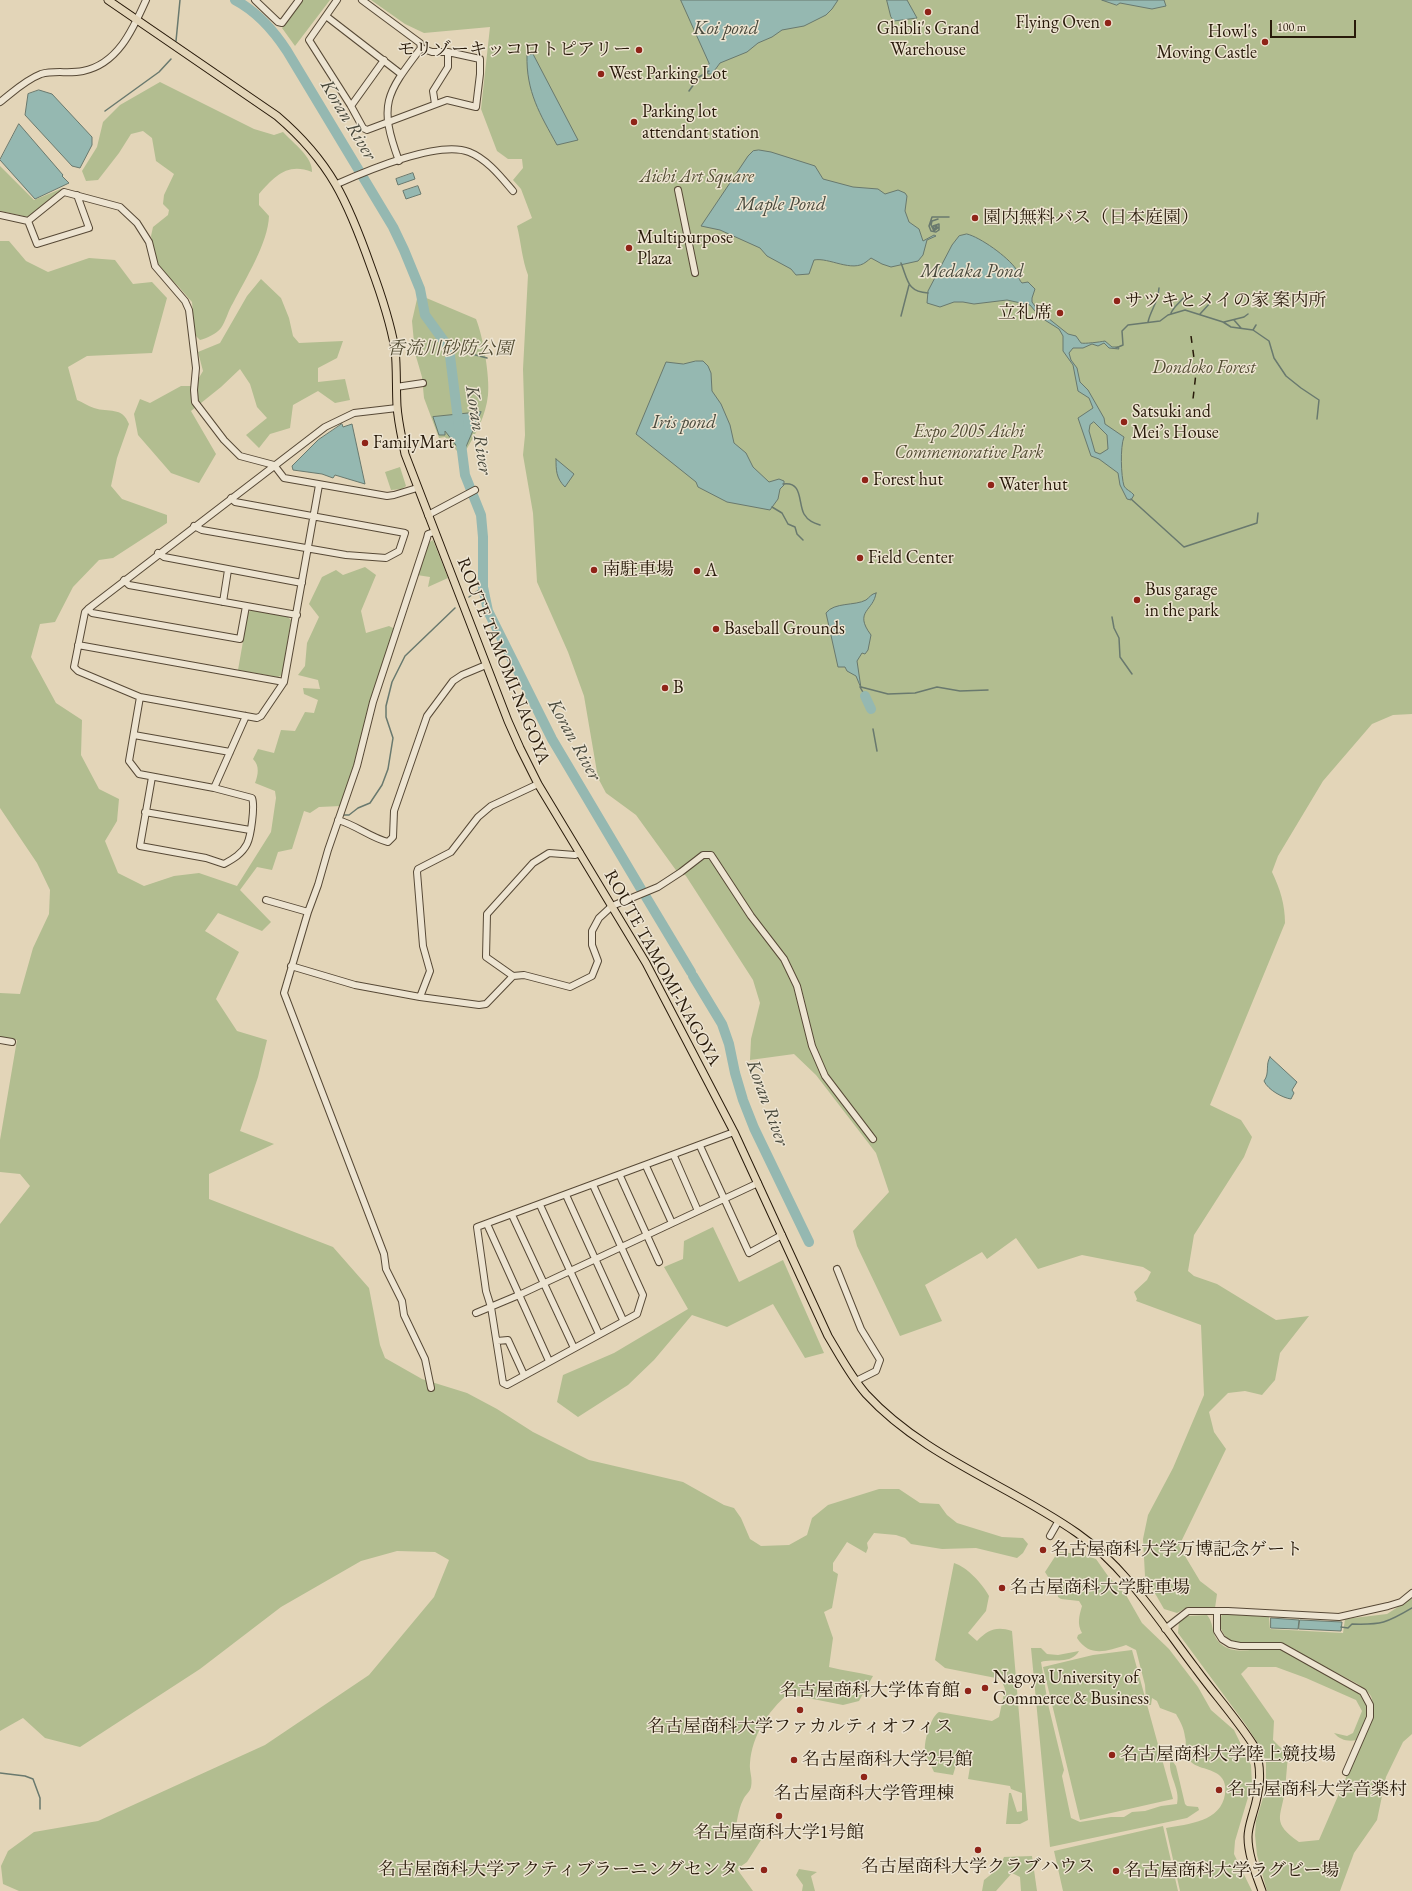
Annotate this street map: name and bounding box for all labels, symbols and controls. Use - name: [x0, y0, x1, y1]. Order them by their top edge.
- marker: Ghibli's Grand Warehouse: [923, 7, 933, 17]
- place label: Flying Oven: [1016, 12, 1100, 34]
- scale bar: [1272, 12, 1358, 38]
- water label: Koi pond: [693, 18, 759, 40]
- place label: Ghibli's Grand Warehouse: [877, 18, 979, 60]
- marker: Flying Oven: [1103, 18, 1113, 28]
- text: 100 m: [1277, 19, 1306, 35]
- place label: Howl's Moving Castle: [1157, 21, 1257, 64]
- marker: Howl's Moving Castle: [1260, 37, 1270, 47]
- place label: モリゾーキッコロトピアリー: [397, 39, 631, 61]
- marker: モリゾーキッコロトピアリー: [634, 45, 644, 55]
- place label: West Parking Lot: [609, 63, 727, 85]
- marker: West Parking Lot: [596, 69, 606, 79]
- water label: Koran River: [315, 76, 381, 164]
- place label: Parking lot attendant station: [642, 101, 759, 144]
- marker: Parking lot attendant station: [629, 117, 639, 127]
- park label: Aichi Art Square: [640, 166, 754, 188]
- water label: Maple Pond: [736, 194, 826, 216]
- place label: 園内無料バス（日本庭園）: [983, 207, 1199, 229]
- marker: 園内無料バス（日本庭園）: [970, 213, 980, 223]
- place label: Multipurpose Plaza: [637, 227, 733, 270]
- marker: Multipurpose Plaza: [624, 243, 634, 253]
- water label: Medaka Pond: [920, 261, 1024, 283]
- place label: サツキとメイの家 案内所: [1125, 290, 1327, 312]
- marker: サツキとメイの家 案内所: [1112, 296, 1122, 306]
- place label: 立礼席: [998, 302, 1052, 324]
- marker: 立礼席: [1055, 308, 1065, 318]
- park label: 香流川砂防公園: [387, 338, 513, 360]
- park label: Dondoko Forest: [1152, 357, 1256, 379]
- water label: Koran River: [460, 384, 496, 476]
- place label: Satsuki and Mei’s House: [1132, 401, 1219, 444]
- water label: Iris pond: [652, 412, 716, 434]
- marker: Satsuki and Mei’s House: [1119, 417, 1129, 427]
- park label: Expo 2005 Aichi Commemorative Park: [895, 421, 1043, 464]
- place label: FamilyMart: [373, 432, 454, 454]
- marker: FamilyMart: [360, 438, 370, 448]
- place label: Forest hut: [873, 469, 943, 491]
- place label: Water hut: [999, 474, 1068, 496]
- marker: Forest hut: [860, 475, 870, 485]
- marker: Water hut: [986, 480, 996, 490]
- place label: Field Center: [868, 547, 954, 569]
- marker: Field Center: [855, 553, 865, 563]
- street label: ROUTE TAMOMI-NAGOYA: [452, 555, 554, 767]
- place label: 南駐車場: [602, 559, 674, 581]
- place label: A: [705, 560, 717, 582]
- marker: 南駐車場: [589, 565, 599, 575]
- marker: A: [692, 566, 702, 576]
- place label: Bus garage in the park: [1145, 579, 1219, 622]
- marker: Bus garage in the park: [1132, 595, 1142, 605]
- place label: Baseball Grounds: [724, 618, 845, 640]
- marker: Baseball Grounds: [711, 624, 721, 634]
- place label: B: [673, 677, 684, 699]
- marker: B: [660, 683, 670, 693]
- water label: Koran River: [542, 695, 606, 785]
- street label: ROUTE TAMOMI-NAGOYA: [599, 866, 725, 1070]
- water label: Koran River: [741, 1057, 793, 1149]
- place label: 名古屋商科大学万博記念ゲート: [1051, 1539, 1303, 1561]
- marker: 名古屋商科大学万博記念ゲート: [1038, 1545, 1048, 1555]
- place label: 名古屋商科大学駐車場: [1010, 1577, 1190, 1599]
- marker: 名古屋商科大学駐車場: [997, 1583, 1007, 1593]
- place label: Nagoya University of Commerce & Business: [993, 1667, 1149, 1710]
- place label: 名古屋商科大学体育館: [780, 1680, 960, 1702]
- marker: Nagoya University of Commerce & Business: [980, 1683, 990, 1693]
- marker: 名古屋商科大学体育館: [963, 1686, 973, 1696]
- marker: 名古屋商科大学ファカルティオフィス: [795, 1705, 805, 1715]
- place label: 名古屋商科大学ファカルティオフィス: [647, 1716, 953, 1738]
- place label: 名古屋商科大学陸上競技場: [1120, 1744, 1336, 1766]
- place label: 名古屋商科大学2号館: [802, 1749, 973, 1771]
- marker: 名古屋商科大学陸上競技場: [1107, 1750, 1117, 1760]
- marker: 名古屋商科大学2号館: [789, 1755, 799, 1765]
- marker: 名古屋商科大学管理棟: [859, 1772, 869, 1782]
- place label: 名古屋商科大学音楽村: [1227, 1779, 1407, 1801]
- place label: 名古屋商科大学管理棟: [774, 1783, 954, 1805]
- marker: 名古屋商科大学音楽村: [1214, 1785, 1224, 1795]
- marker: 名古屋商科大学1号館: [774, 1811, 784, 1821]
- place label: 名古屋商科大学1号館: [694, 1822, 864, 1844]
- marker: 名古屋商科大学クラブハウス: [973, 1845, 983, 1855]
- place label: 名古屋商科大学クラブハウス: [861, 1856, 1095, 1878]
- place label: 名古屋商科大学アクティブラーニングセンター: [378, 1859, 756, 1881]
- place label: 名古屋商科大学ラグビー場: [1124, 1860, 1339, 1882]
- marker: 名古屋商科大学アクティブラーニングセンター: [759, 1865, 769, 1875]
- marker: 名古屋商科大学ラグビー場: [1111, 1866, 1121, 1876]

